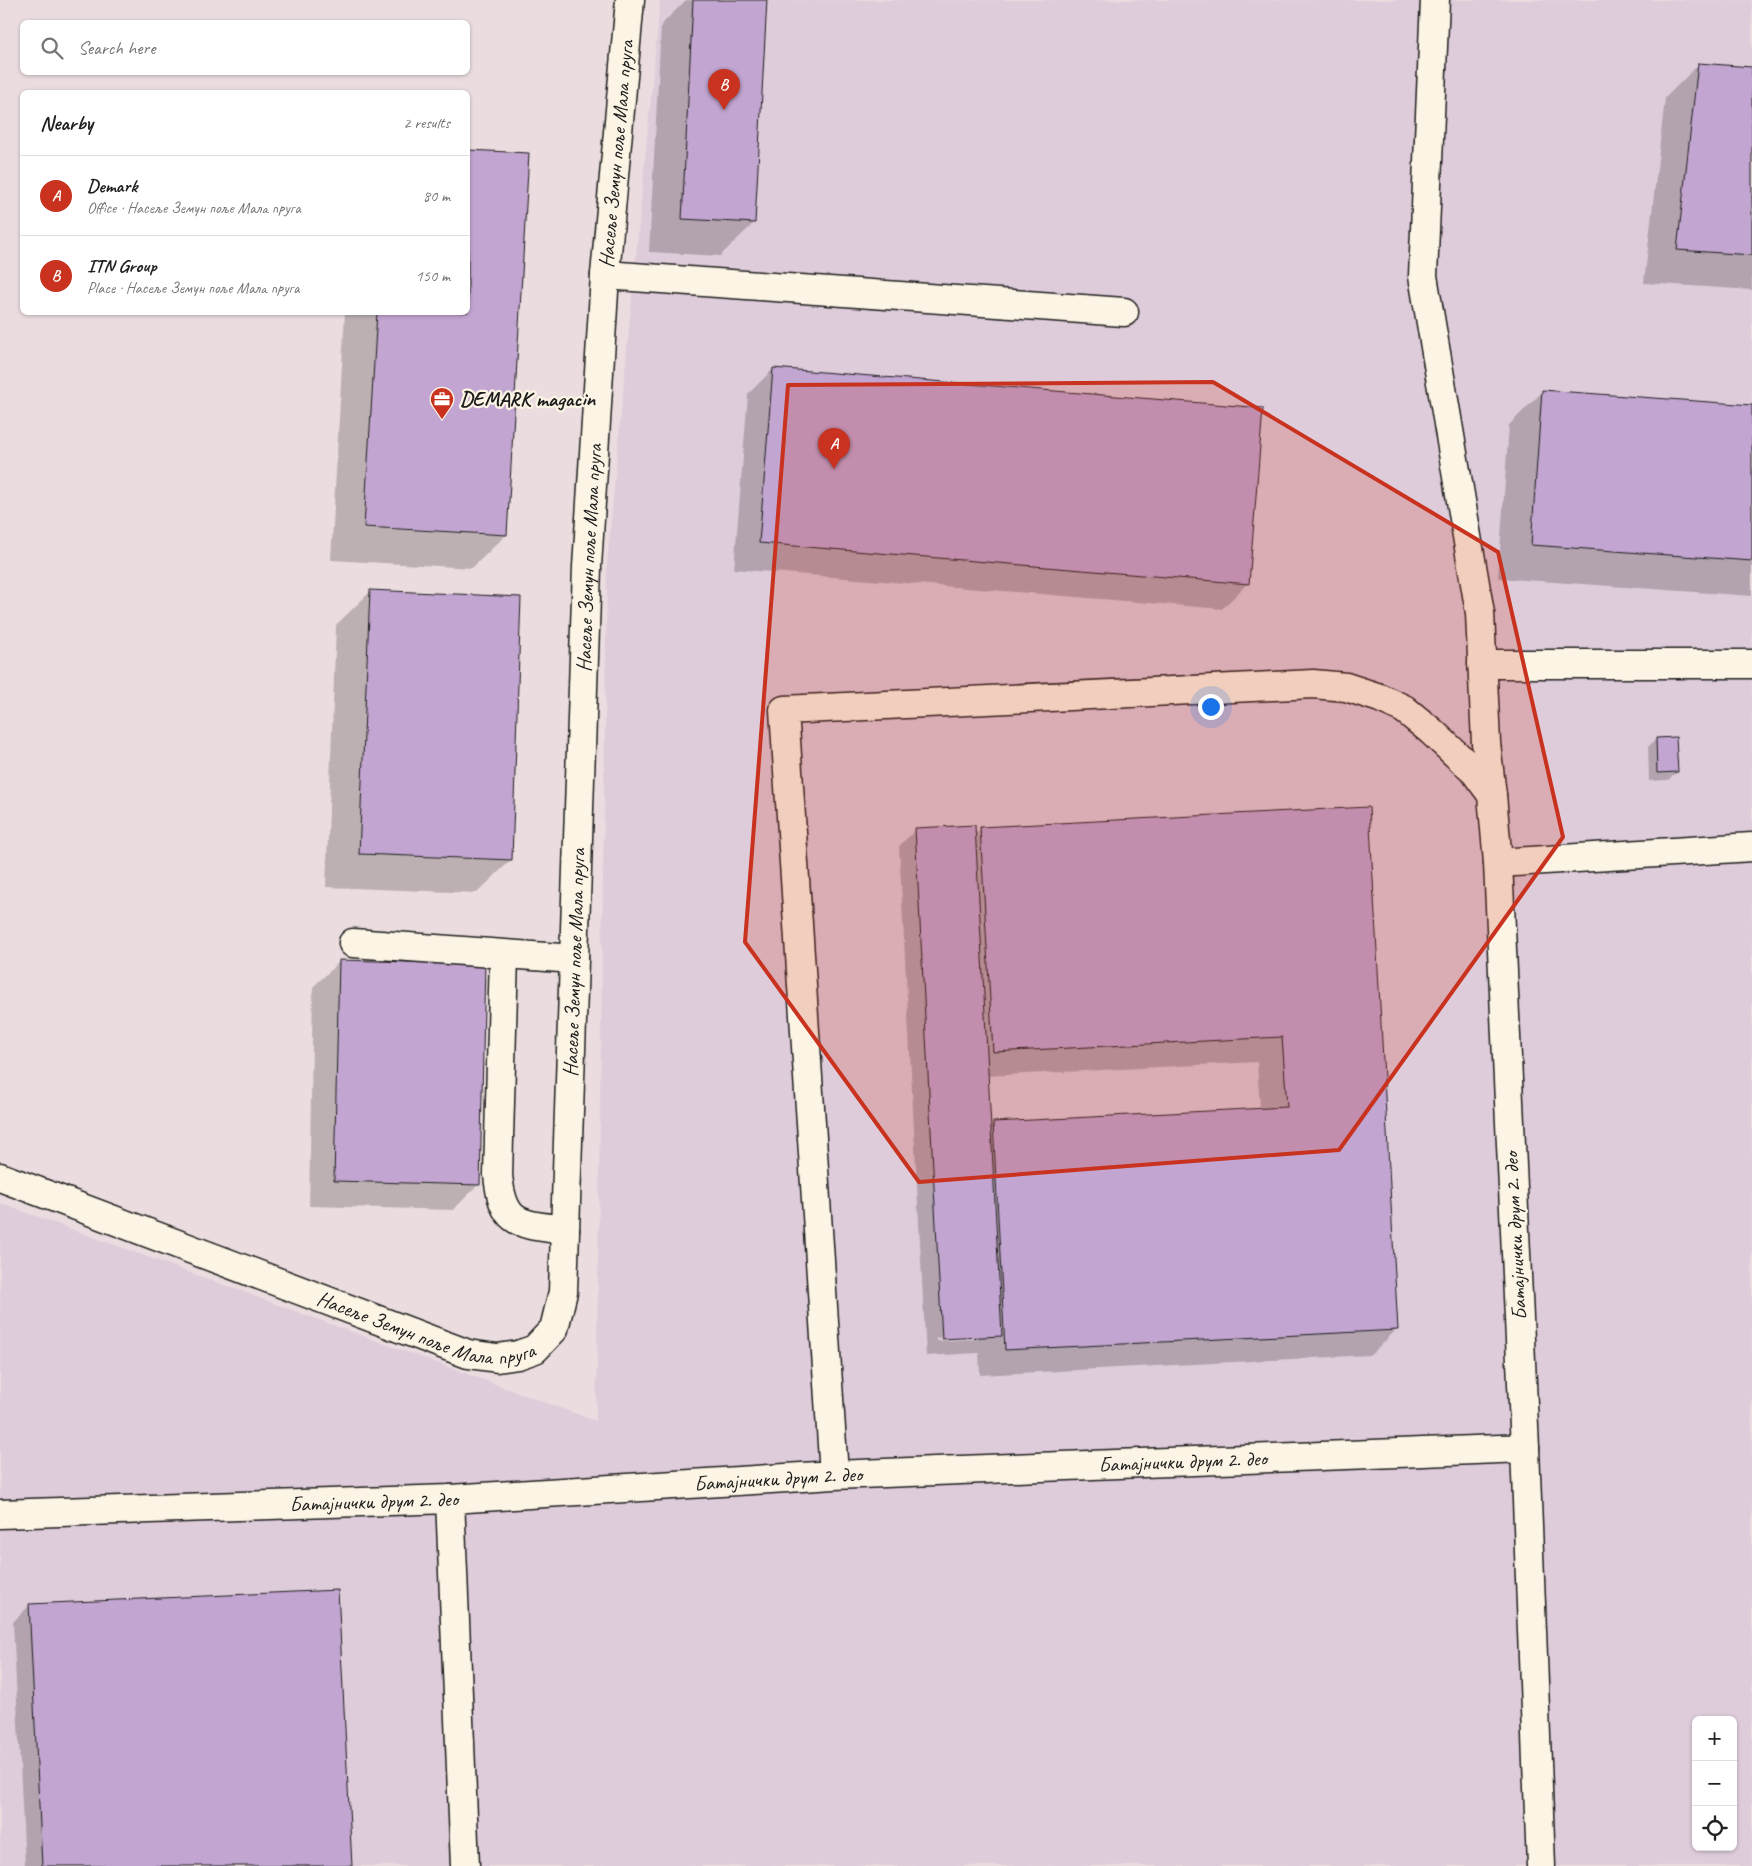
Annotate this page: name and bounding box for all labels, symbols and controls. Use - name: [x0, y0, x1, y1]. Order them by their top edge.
- search box: [20, 20, 470, 75]
- icon: search: [38, 34, 66, 62]
- text: Search here: [78, 36, 155, 60]
- street label: Насеље Земун поље Мала пруга: [593, 38, 639, 269]
- pin: B: [708, 69, 740, 110]
- text: Nearby: [40, 110, 93, 136]
- text: 2 results: [403, 113, 450, 133]
- text: Demark: [87, 174, 137, 198]
- text: A: [52, 186, 60, 206]
- text: 80 m: [423, 186, 450, 206]
- text: Office · Насеље Земун поље Мала пруга: [87, 198, 301, 218]
- text: ITN Group: [87, 254, 156, 278]
- text: B: [52, 266, 60, 286]
- text: 150 m: [416, 266, 450, 286]
- text: Place · Насеље Земун поље Мала пруга: [87, 278, 299, 298]
- office icon: DEMARK magacin: [429, 386, 455, 420]
- place label: DEMARK magacin: [460, 386, 596, 412]
- pin: A: [818, 428, 850, 469]
- street label: Насеље Земун поље Мала пруга: [571, 442, 608, 672]
- your location: [1198, 694, 1224, 720]
- street label: Насеље Земун поље Мала пруга: [557, 847, 591, 1077]
- street label: Батајнички друм 2. део: [1497, 1149, 1532, 1321]
- street label: Насеље Земун поље Мала пруга: [313, 1285, 540, 1371]
- street label: Батајнички друм 2. део: [1098, 1445, 1270, 1478]
- street label: Батајнички друм 2. део: [693, 1461, 865, 1497]
- street label: Батајнички друм 2. део: [289, 1485, 461, 1517]
- map controls: [1692, 1716, 1737, 1851]
- button: +: [1692, 1716, 1737, 1761]
- button: −: [1692, 1761, 1737, 1806]
- button: locate: [1692, 1806, 1737, 1851]

